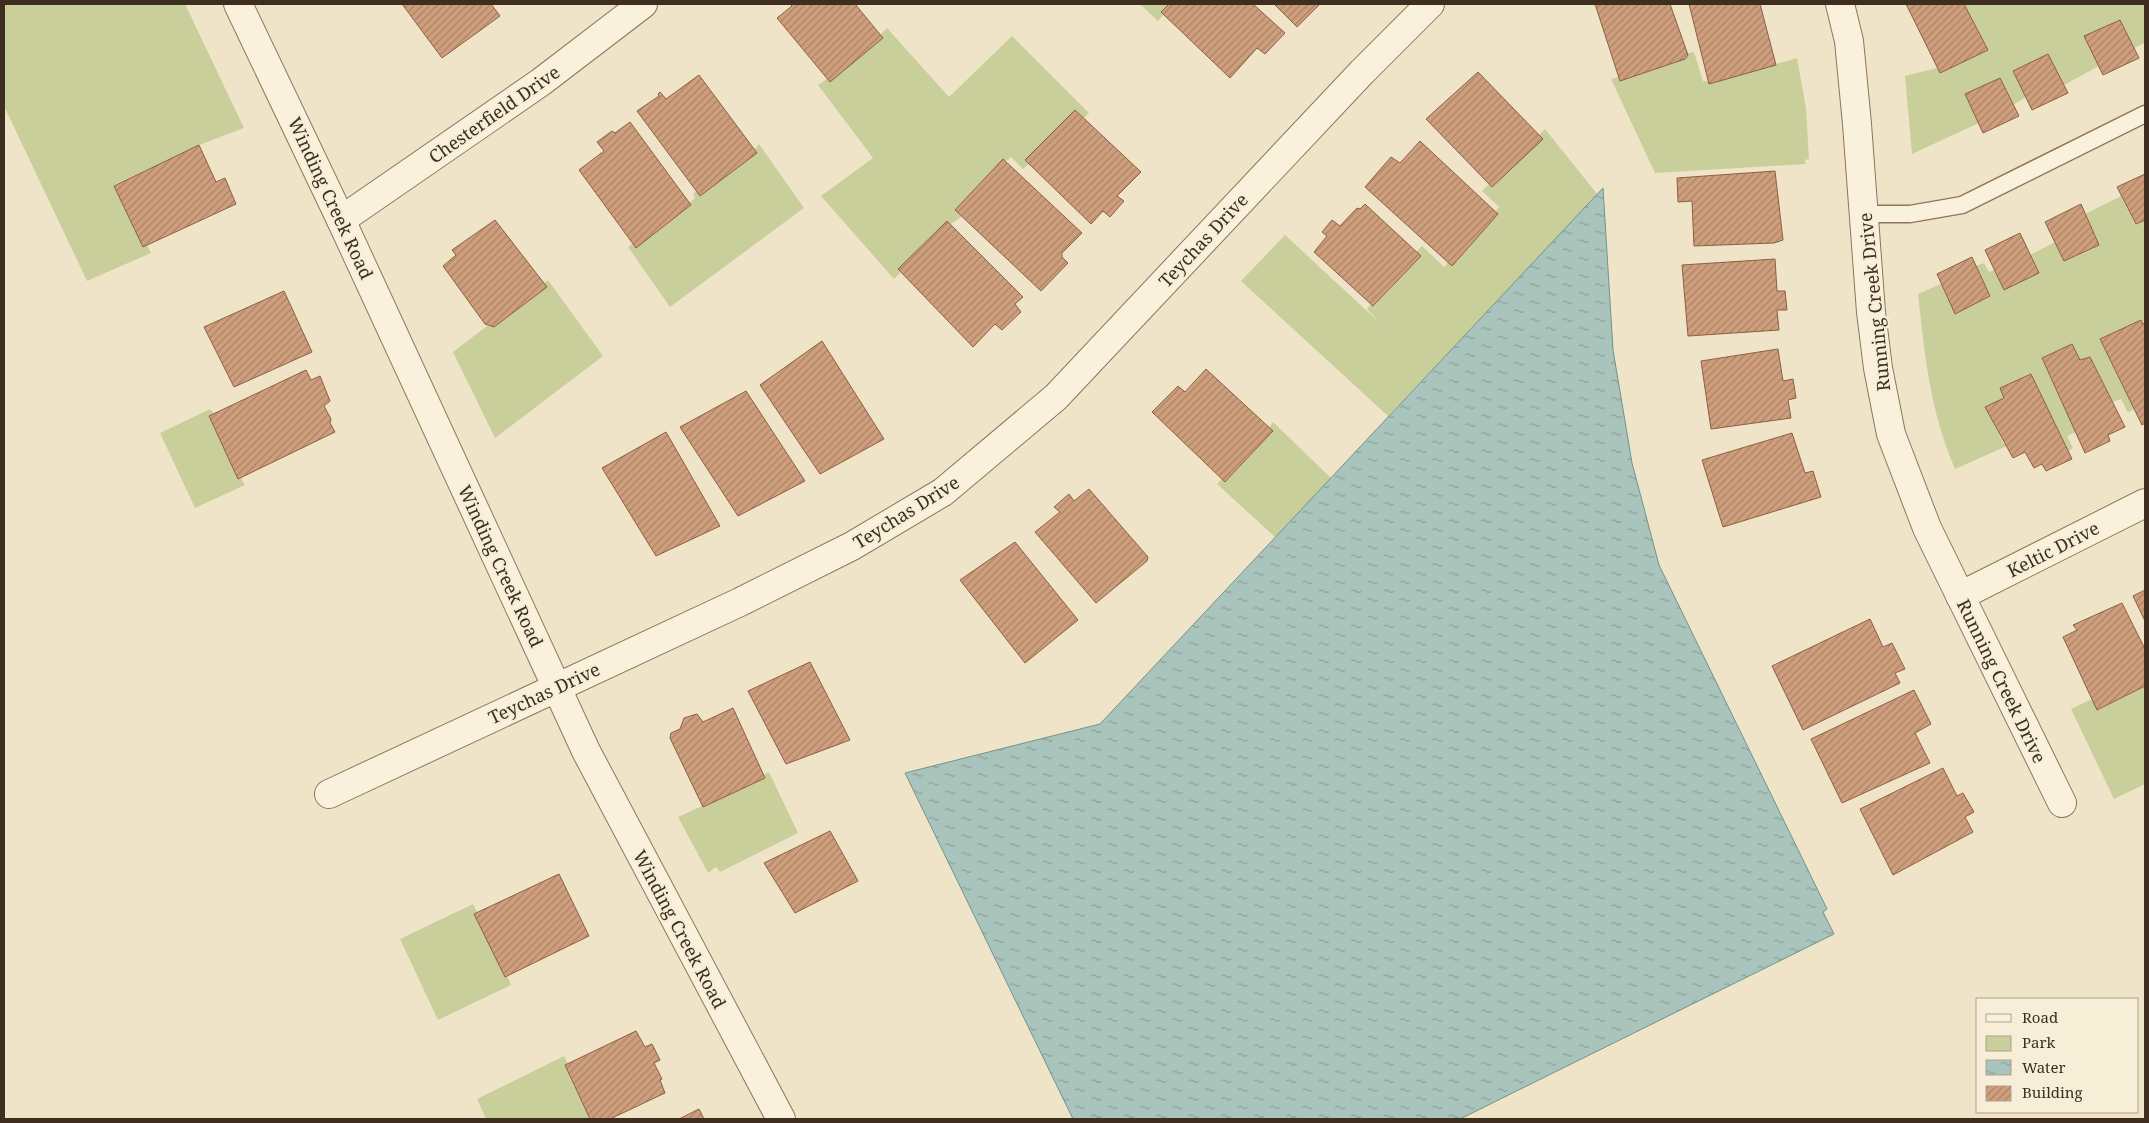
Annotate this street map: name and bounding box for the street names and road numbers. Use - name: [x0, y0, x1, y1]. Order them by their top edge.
- street label: Chesterfield Drive: [424, 60, 564, 168]
- street label: Winding Creek Road: [283, 113, 379, 283]
- street label: Teychas Drive: [1153, 188, 1253, 292]
- street label: Running Creek Drive: [1853, 211, 1895, 393]
- street label: Teychas Drive: [849, 470, 963, 554]
- street label: Winding Creek Road: [453, 481, 549, 651]
- street label: Keltic Drive: [2003, 516, 2103, 582]
- street label: Running Creek Drive: [1952, 595, 2052, 767]
- street label: Teychas Drive: [484, 657, 604, 729]
- street label: Winding Creek Road: [628, 845, 732, 1013]

